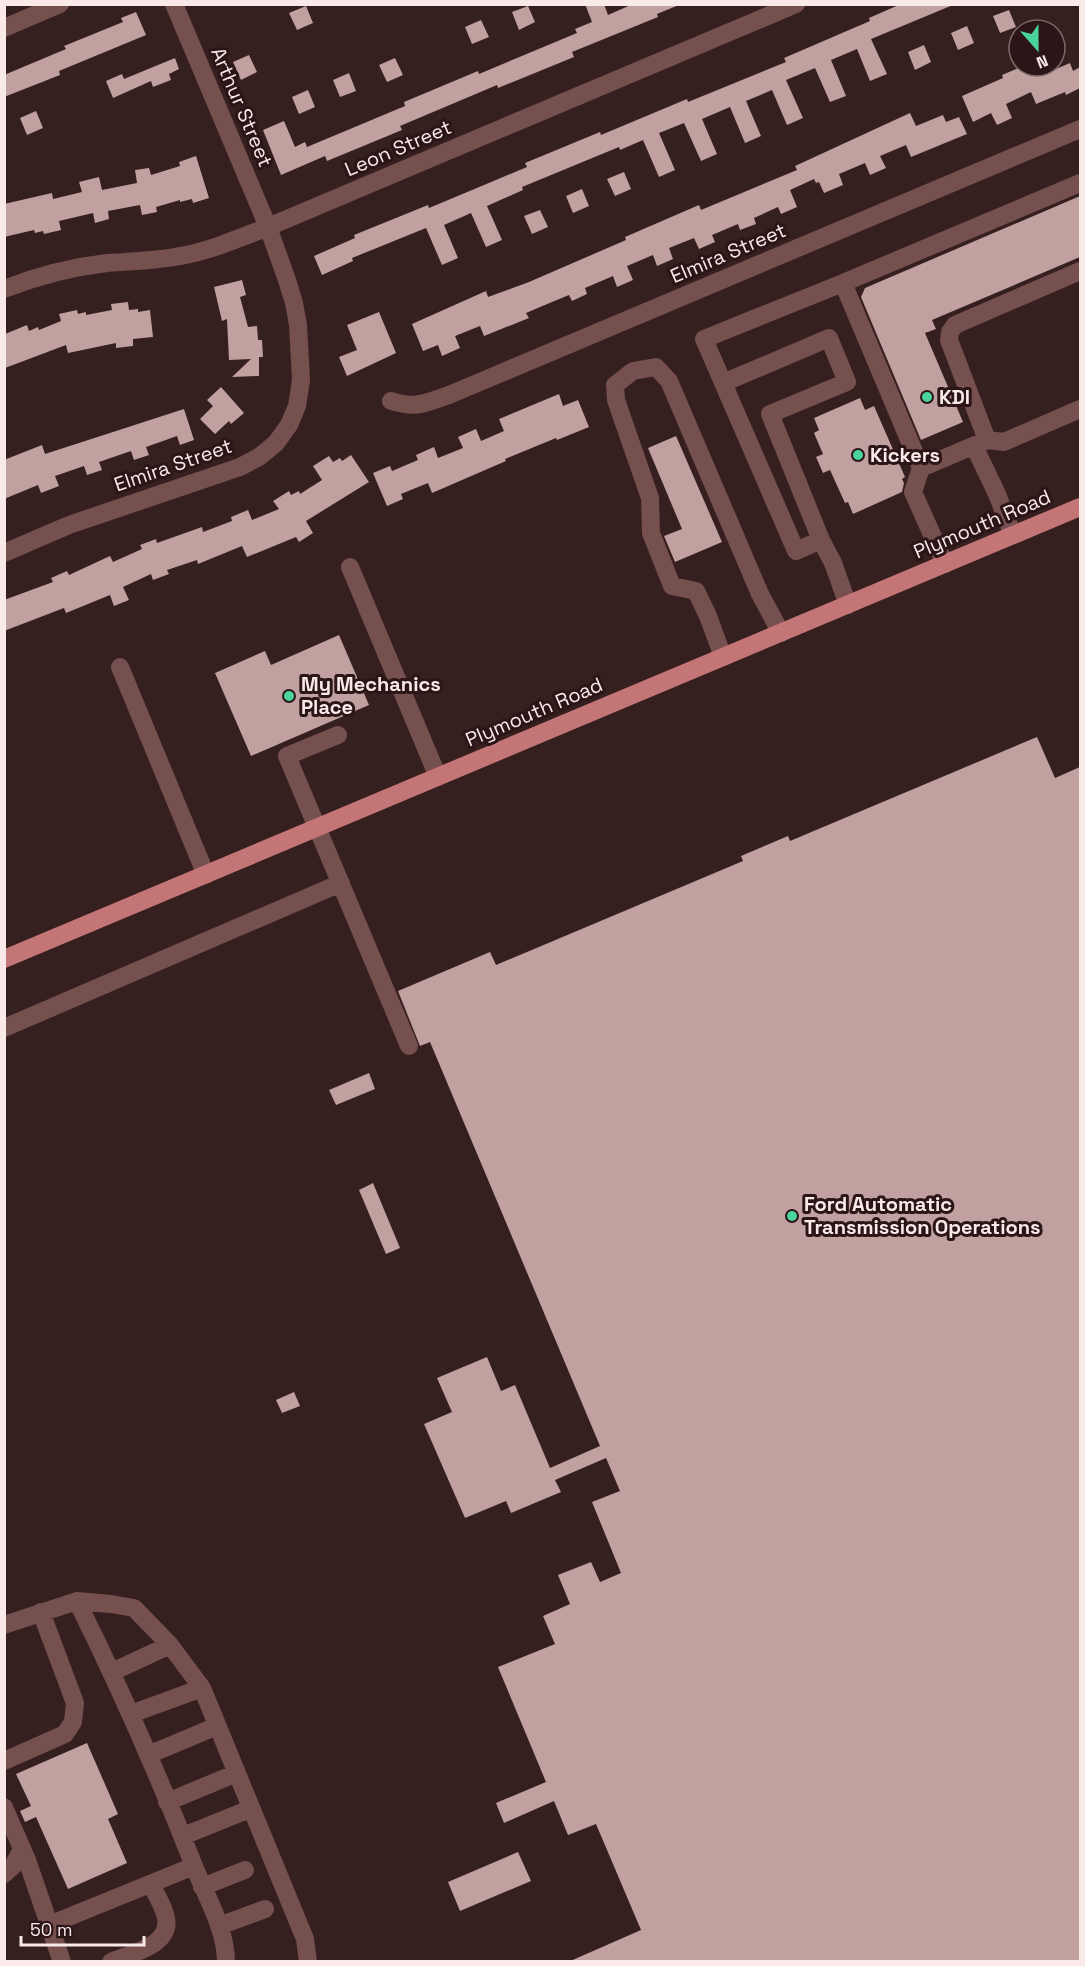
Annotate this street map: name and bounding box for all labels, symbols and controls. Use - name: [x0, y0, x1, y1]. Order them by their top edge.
- north arrow: [1007, 18, 1067, 78]
- street label: Arthur Street: [205, 43, 279, 171]
- text: N: [1033, 50, 1051, 73]
- street label: Leon Street: [341, 114, 455, 182]
- street label: Elmira Street: [666, 217, 790, 289]
- place label: KDI: [939, 384, 970, 410]
- marker: KDI: [920, 390, 934, 404]
- street label: Elmira Street: [111, 433, 235, 497]
- place label: Kickers: [870, 442, 940, 468]
- marker: Kickers: [851, 448, 865, 462]
- street label: Plymouth Road: [909, 483, 1055, 565]
- place label: My Mechanics Place: [301, 671, 441, 720]
- street label: Plymouth Road: [461, 671, 607, 753]
- marker: My Mechanics Place: [282, 689, 296, 703]
- place label: Ford Automatic Transmission Operations: [804, 1191, 1041, 1240]
- marker: Ford Automatic Transmission Operations: [785, 1209, 799, 1223]
- scale bar: [21, 1909, 144, 1947]
- text: 50 m: [30, 1918, 72, 1941]

